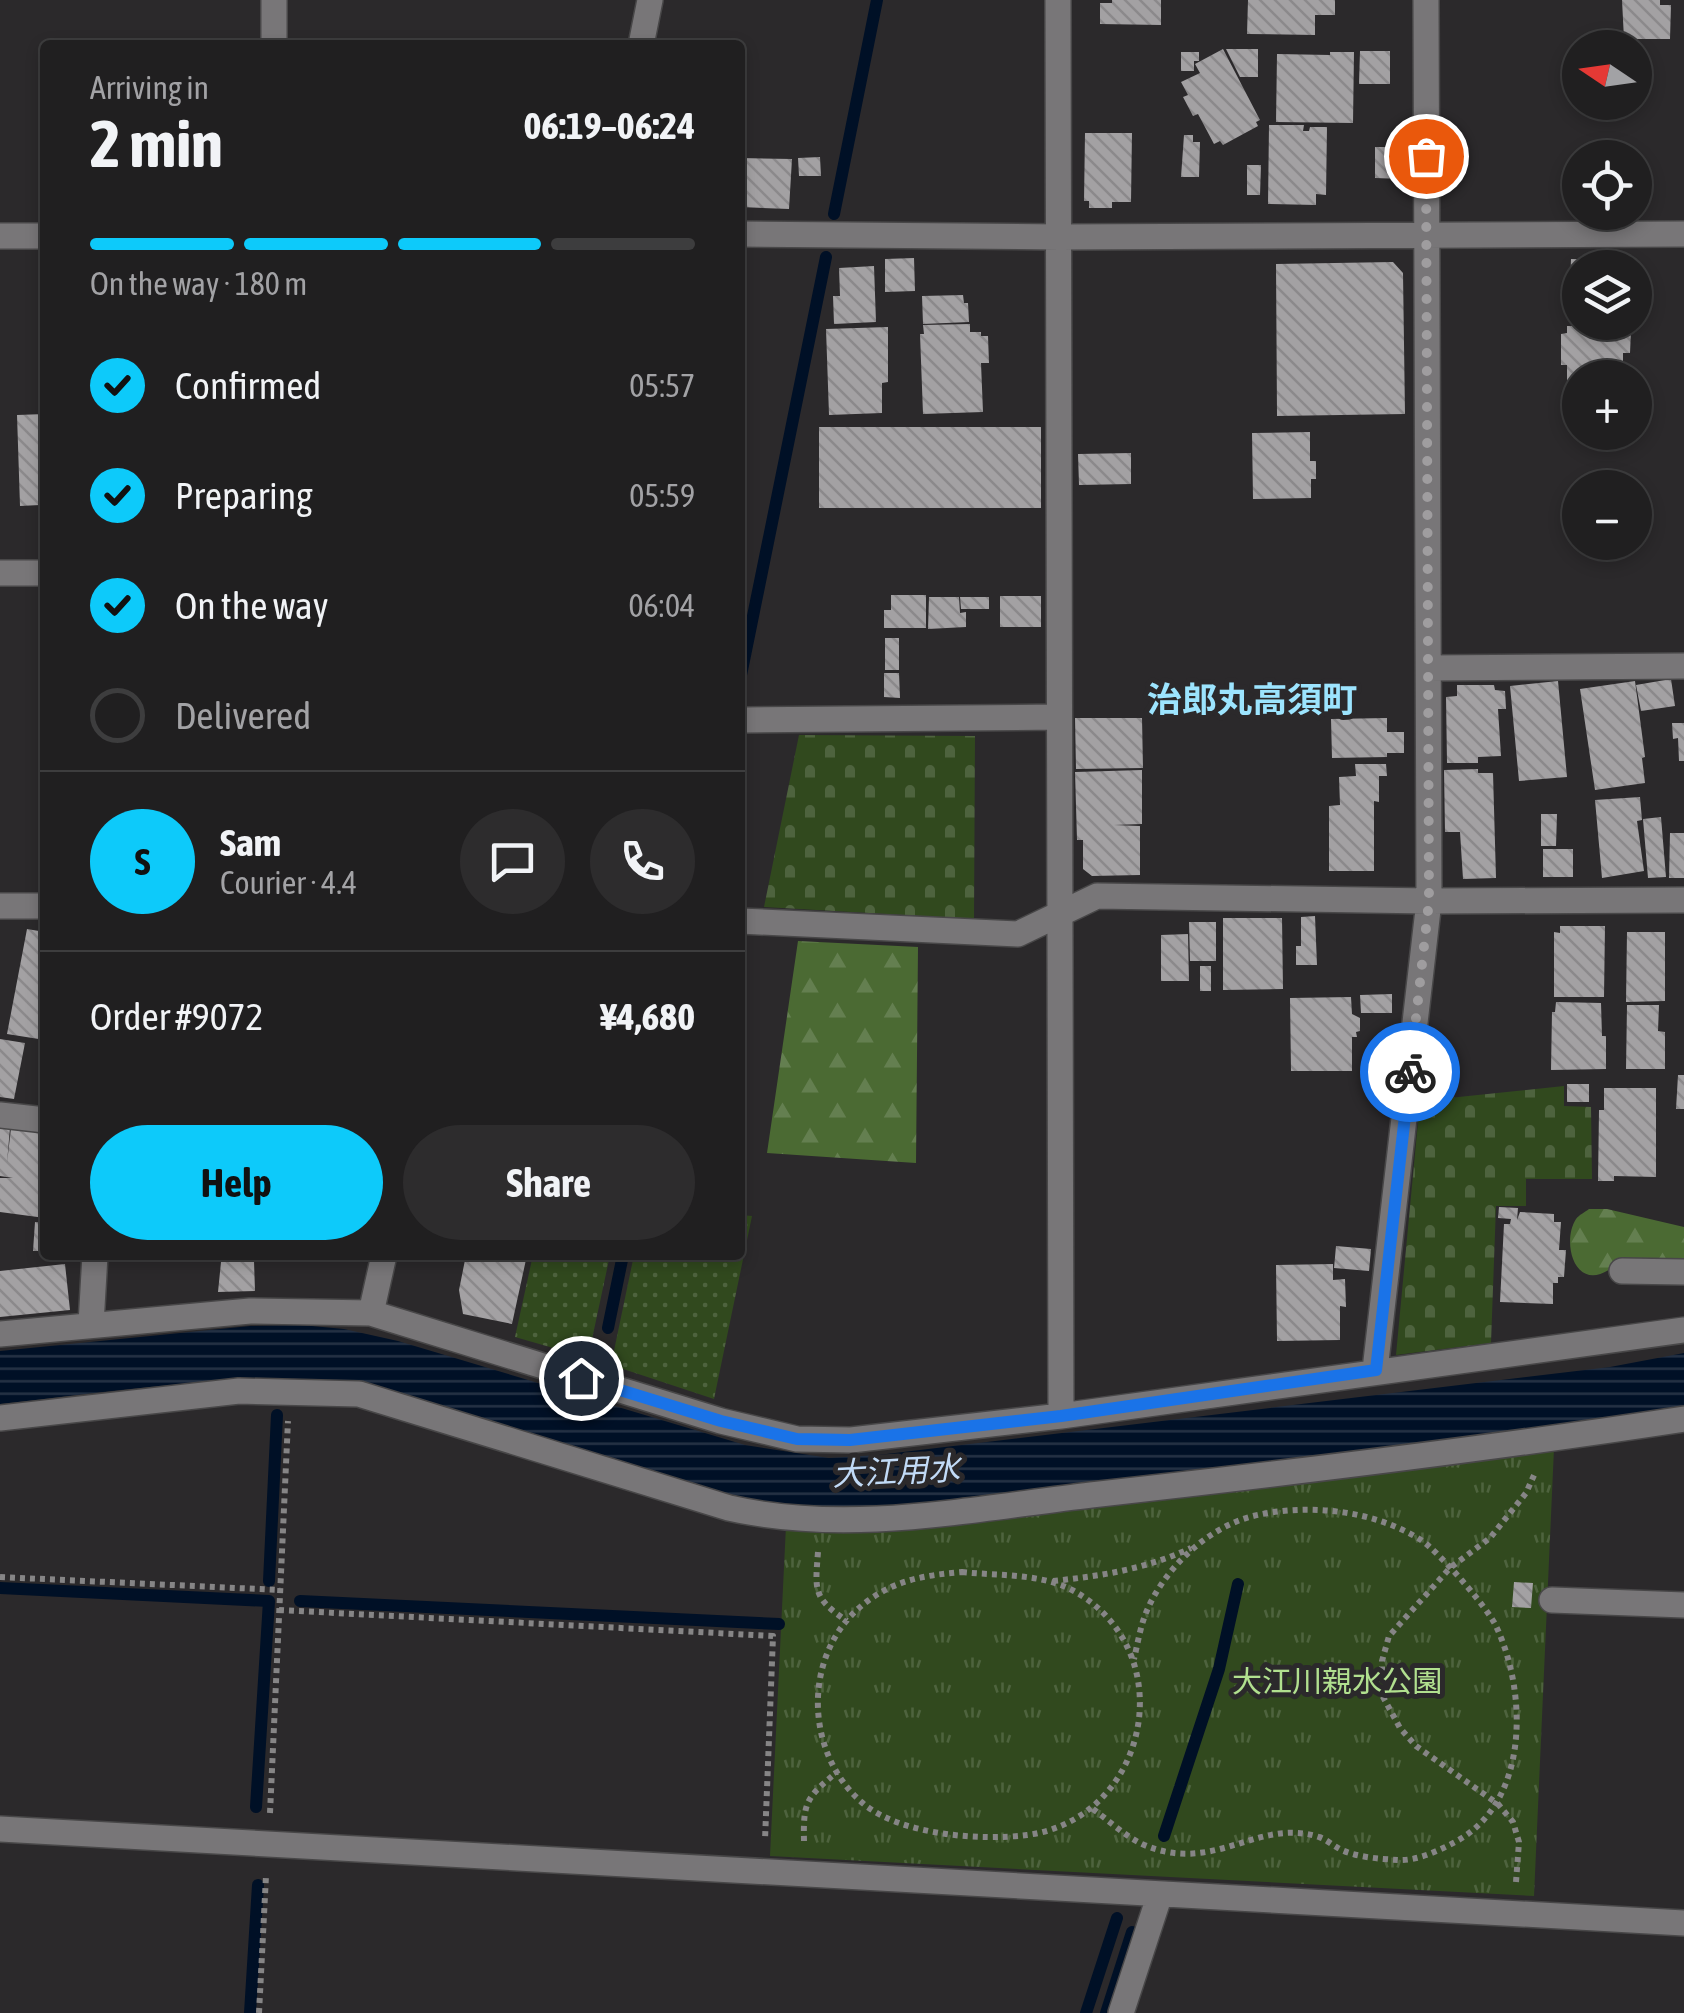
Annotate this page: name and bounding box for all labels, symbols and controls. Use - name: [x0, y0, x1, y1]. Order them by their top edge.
- north arrow: [1562, 30, 1652, 120]
- map controls: [1562, 30, 1652, 560]
- text: Arriving in: [90, 69, 209, 106]
- text: 06:19–06:24: [523, 104, 695, 147]
- text: 2 min: [90, 106, 223, 181]
- pin: [1384, 114, 1469, 199]
- icon: bag: [1399, 129, 1454, 184]
- button: locate: [1562, 140, 1652, 230]
- button: layers: [1562, 250, 1652, 340]
- text: On the way · 180 m: [90, 265, 307, 302]
- icon: check: [90, 358, 145, 413]
- button: +: [1562, 360, 1652, 450]
- text: Confirmed: [175, 364, 321, 407]
- text: 05:57: [629, 367, 695, 404]
- icon: check: [90, 468, 145, 523]
- button: −: [1562, 470, 1652, 560]
- text: Preparing: [175, 474, 313, 517]
- text: 05:59: [629, 477, 695, 514]
- icon: check: [90, 578, 145, 633]
- text: On the way: [175, 584, 328, 627]
- text: 06:04: [629, 587, 695, 624]
- district label: 治郎丸高須町: [1147, 679, 1357, 719]
- text: Delivered: [175, 694, 311, 737]
- button: chat: [460, 809, 565, 914]
- button: phone: [590, 809, 695, 914]
- text: Sam: [220, 821, 281, 864]
- text: S: [135, 840, 150, 883]
- text: Courier · 4.4: [220, 864, 357, 901]
- text: Order #9072: [90, 995, 263, 1038]
- text: ¥4,680: [600, 995, 695, 1038]
- courier: [1360, 1022, 1460, 1122]
- icon: bike: [1383, 1045, 1438, 1100]
- button: Help: [90, 1125, 383, 1240]
- button: Share: [403, 1125, 695, 1240]
- pin: [539, 1336, 624, 1421]
- icon: home: [554, 1351, 609, 1406]
- water label: 大江用水: [831, 1449, 964, 1493]
- park label: 大江川親水公園: [1232, 1664, 1442, 1698]

